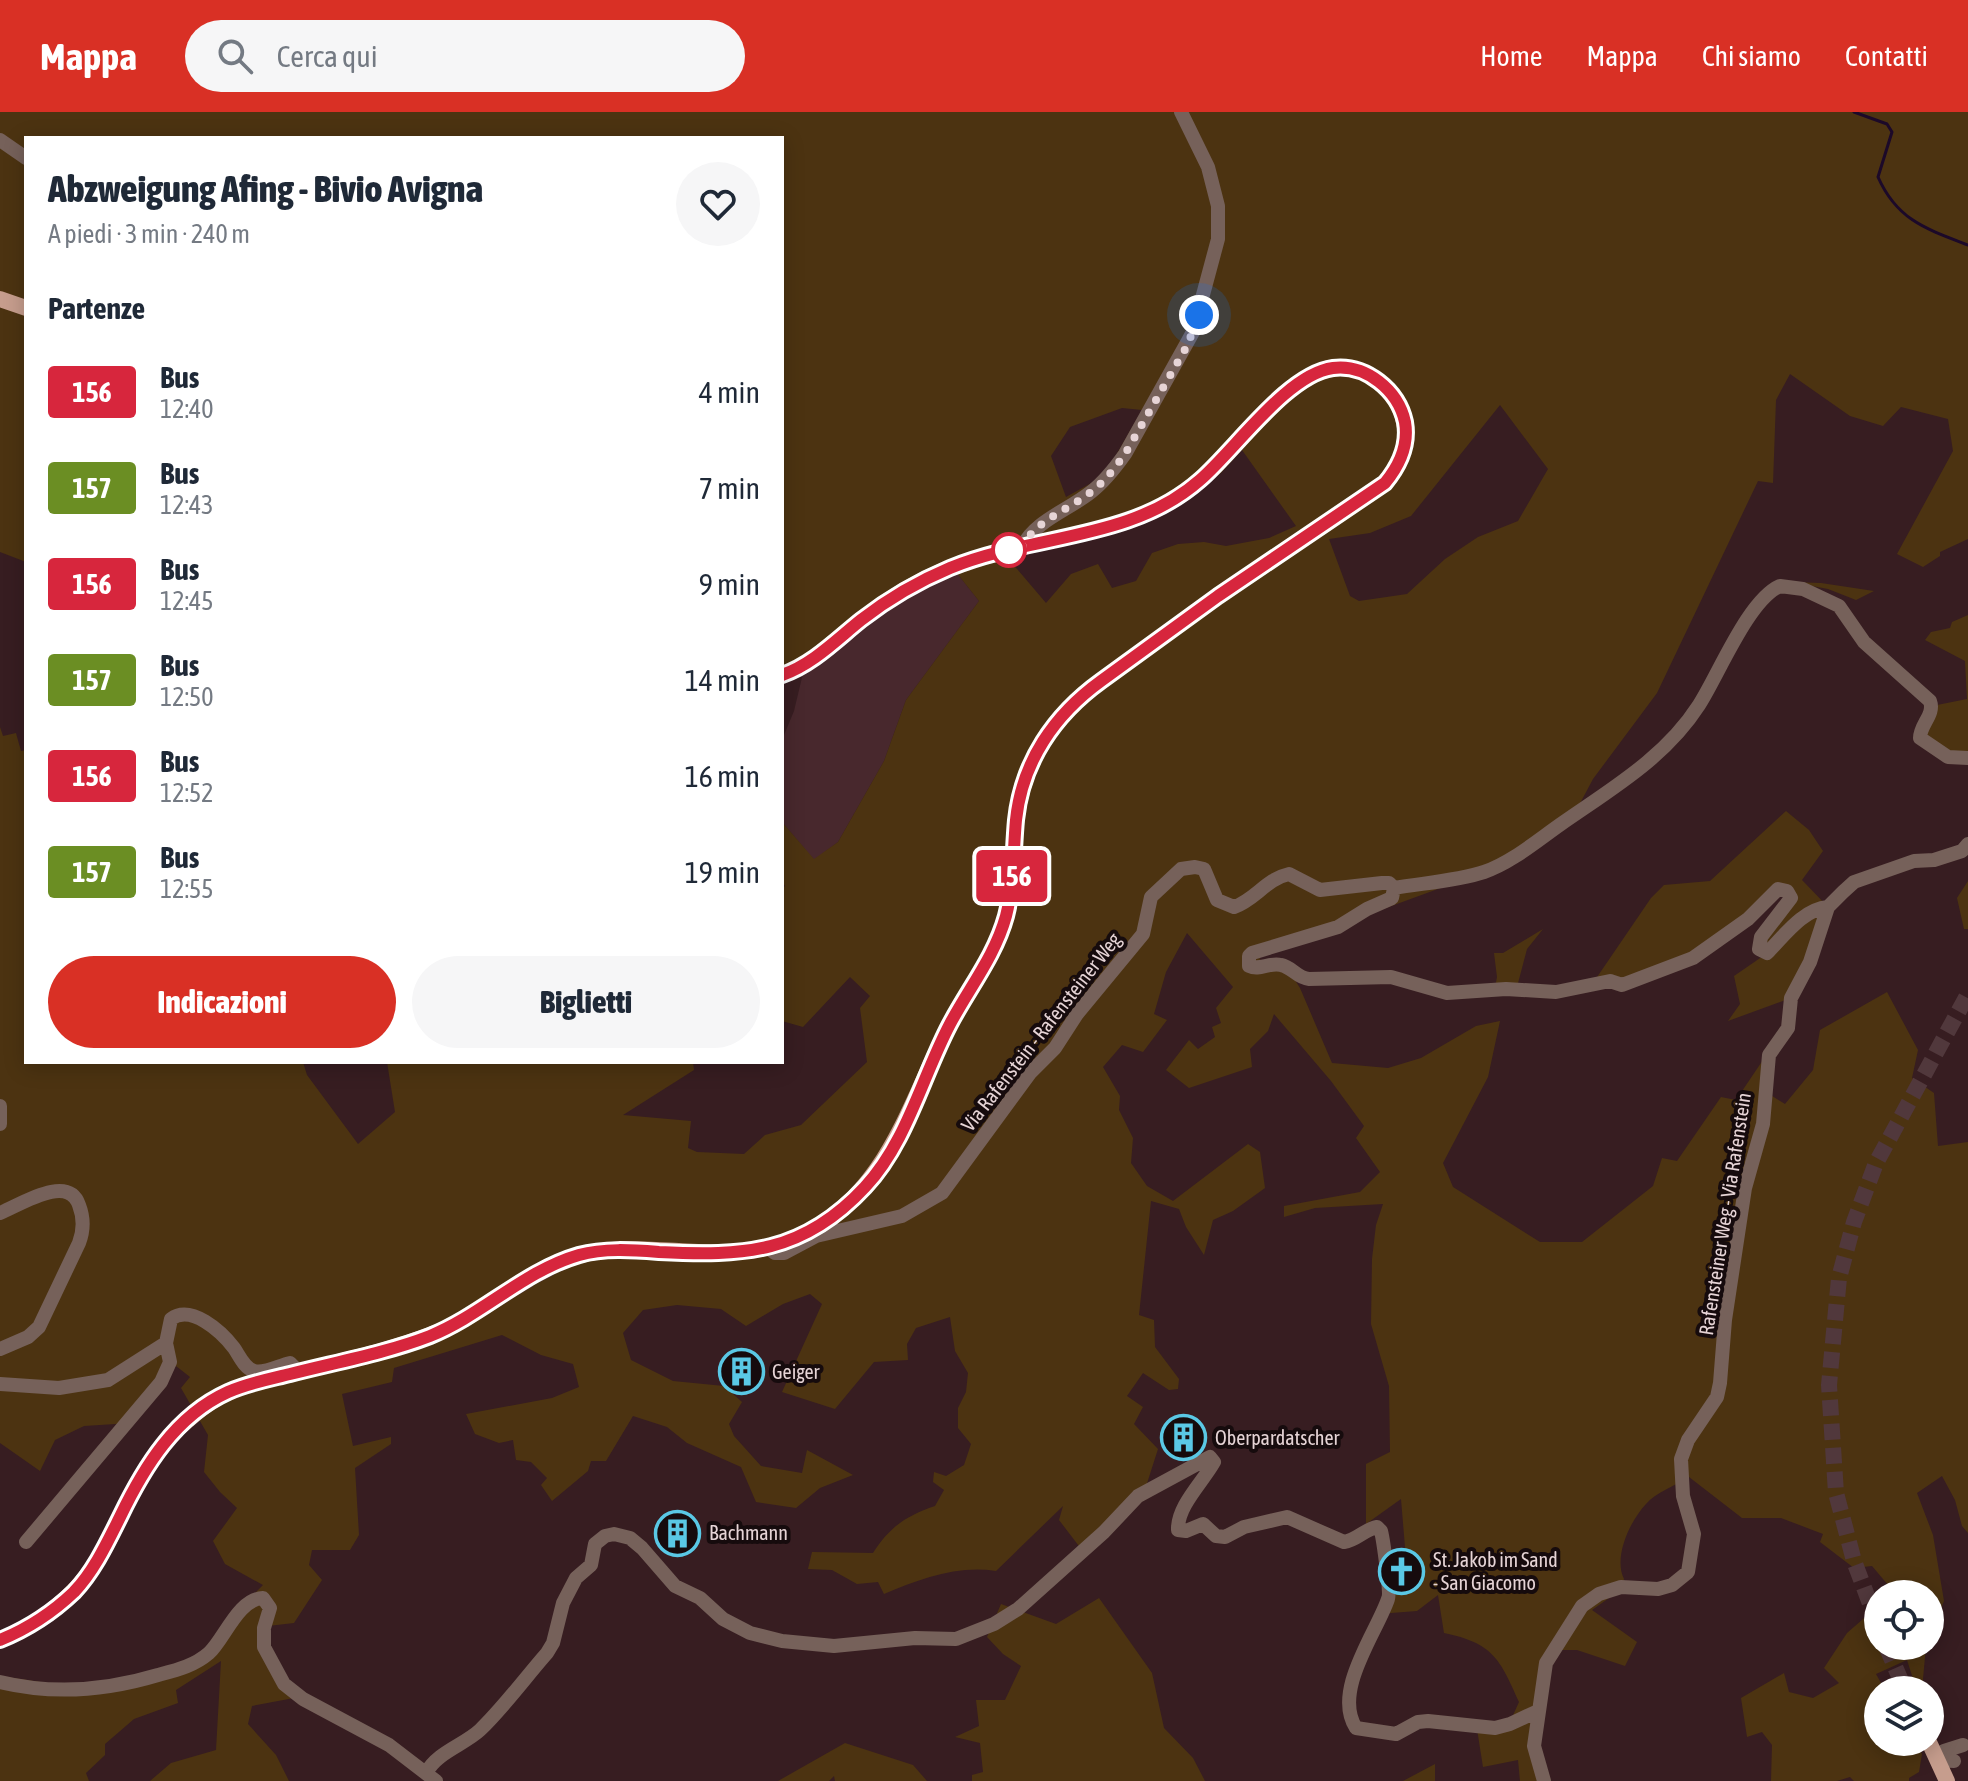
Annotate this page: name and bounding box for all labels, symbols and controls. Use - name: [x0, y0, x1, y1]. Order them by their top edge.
- search box: [185, 20, 745, 92]
- icon: search: [213, 34, 257, 78]
- text: Mappa: [40, 35, 137, 78]
- text: Cerca qui: [277, 39, 378, 73]
- text: Home: [1480, 40, 1543, 72]
- text: Mappa: [1587, 40, 1658, 72]
- text: Chi siamo: [1702, 40, 1801, 72]
- text: Contatti: [1845, 40, 1928, 72]
- button: heart: [676, 162, 760, 246]
- text: Abzweigung Afing - Bivio Avigna: [48, 167, 483, 210]
- text: A piedi · 3 min · 240 m: [48, 219, 250, 249]
- text: Partenze: [48, 291, 145, 325]
- your location: [1179, 295, 1219, 335]
- text: Bus: [160, 360, 199, 394]
- text: 4 min: [699, 375, 760, 409]
- text: 156: [72, 376, 112, 408]
- text: 12:40: [160, 394, 214, 424]
- text: Bus: [160, 456, 199, 490]
- text: 7 min: [699, 471, 760, 505]
- text: 157: [72, 472, 112, 504]
- text: 12:43: [160, 490, 214, 520]
- unlabelled marker: [992, 533, 1026, 567]
- text: Bus: [160, 552, 199, 586]
- text: 9 min: [699, 567, 760, 601]
- text: 156: [72, 568, 112, 600]
- text: 12:45: [160, 586, 214, 616]
- text: Bus: [160, 648, 199, 682]
- text: 14 min: [685, 663, 760, 697]
- text: 157: [72, 664, 112, 696]
- text: 12:50: [160, 682, 214, 712]
- text: Bus: [160, 744, 199, 778]
- text: 16 min: [685, 759, 760, 793]
- text: 156: [72, 760, 112, 792]
- text: 12:52: [160, 778, 214, 808]
- text: Bus: [160, 840, 199, 874]
- line badge: 156: [966, 850, 1058, 902]
- text: 19 min: [685, 855, 760, 889]
- text: 157: [72, 856, 112, 888]
- text: 156: [992, 860, 1032, 892]
- text: 12:55: [160, 874, 214, 904]
- street label: Via Rafenstein - Rafensteiner Weg: [956, 928, 1125, 1135]
- button: Indicazioni: [48, 956, 396, 1048]
- button: Biglietti: [412, 956, 760, 1048]
- street label: Rafensteiner Weg - Via Rafenstein: [1694, 1091, 1755, 1337]
- building icon: Geiger: [717, 1348, 765, 1396]
- place label: Geiger: [772, 1360, 821, 1383]
- building icon: Oberpardatscher: [1160, 1414, 1208, 1462]
- place label: Oberpardatscher: [1215, 1426, 1341, 1449]
- building icon: Bachmann: [654, 1509, 702, 1557]
- place label: Bachmann: [709, 1521, 788, 1544]
- church icon: St. Jakob im Sand - San Giacomo: [1378, 1548, 1426, 1596]
- place label: St. Jakob im Sand - San Giacomo: [1433, 1548, 1558, 1594]
- map controls: [1864, 1580, 1944, 1756]
- button: locate: [1864, 1580, 1944, 1660]
- button: layers: [1864, 1676, 1944, 1756]

